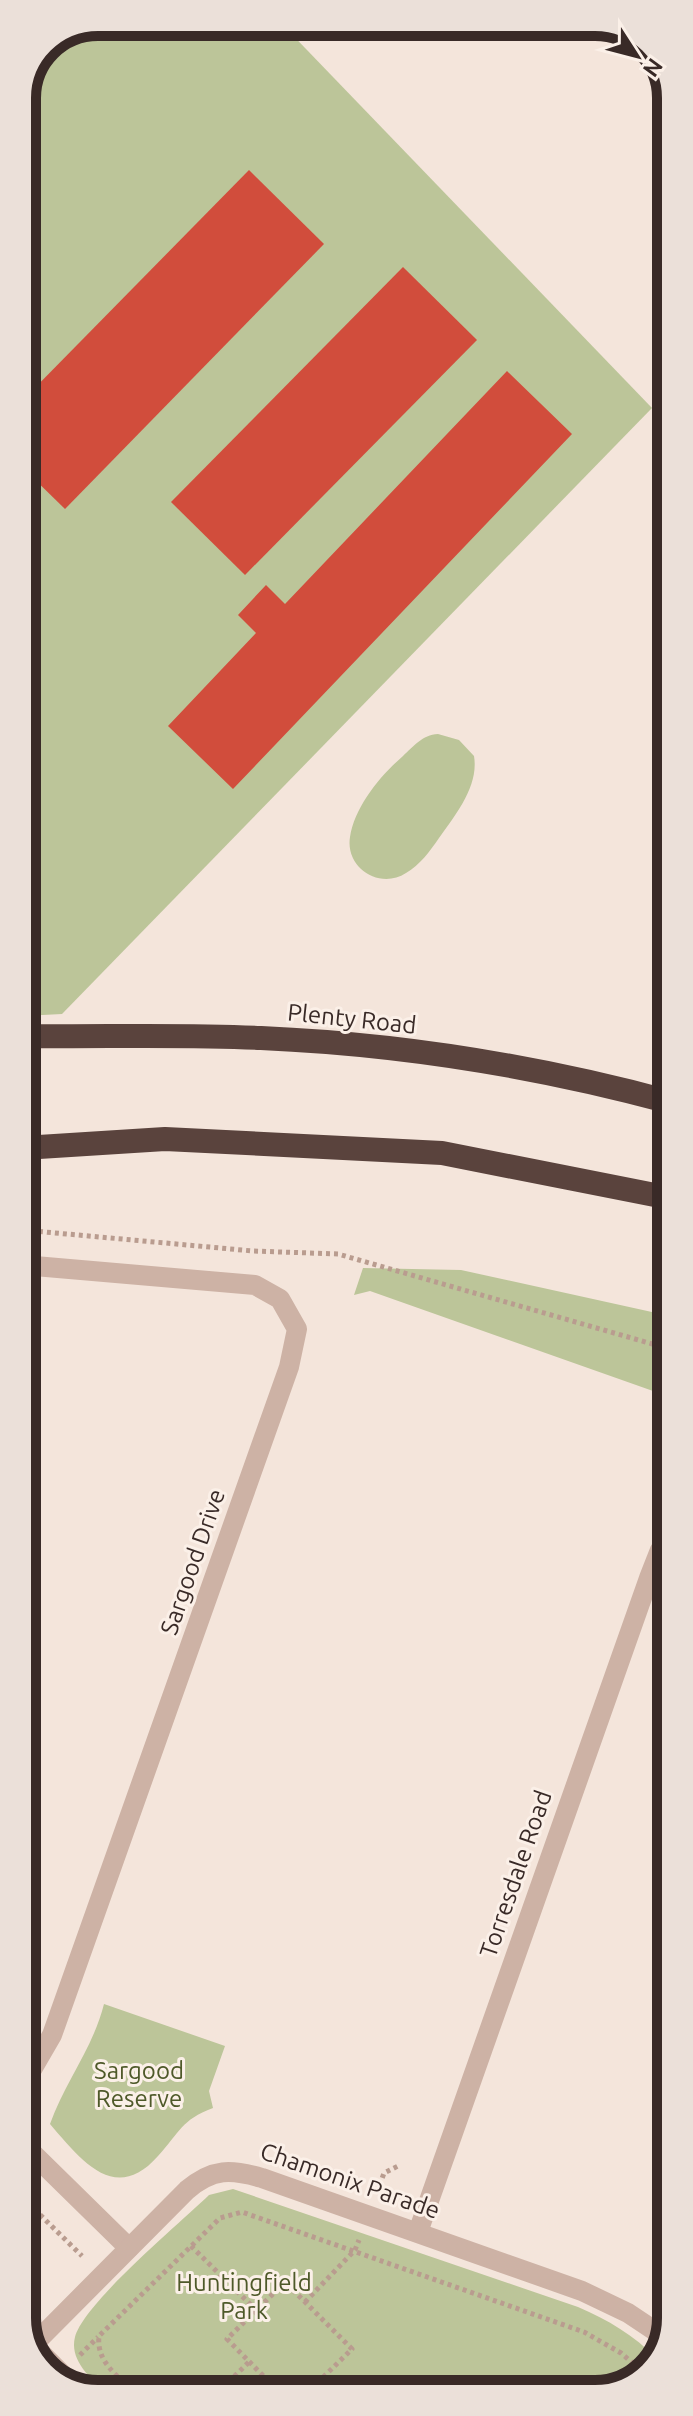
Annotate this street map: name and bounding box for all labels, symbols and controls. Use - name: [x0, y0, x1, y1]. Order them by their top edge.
- north arrow: [597, 16, 677, 96]
- text: N: [639, 54, 669, 82]
- street label: Plenty Road: [286, 998, 418, 1039]
- street label: Sargood Drive: [155, 1486, 230, 1638]
- street label: Torresdale Road: [474, 1787, 557, 1961]
- park label: Sargood Reserve: [94, 2057, 184, 2112]
- street label: Chamonix Parade: [257, 2137, 443, 2224]
- park label: Huntingfield Park: [176, 2269, 312, 2324]

